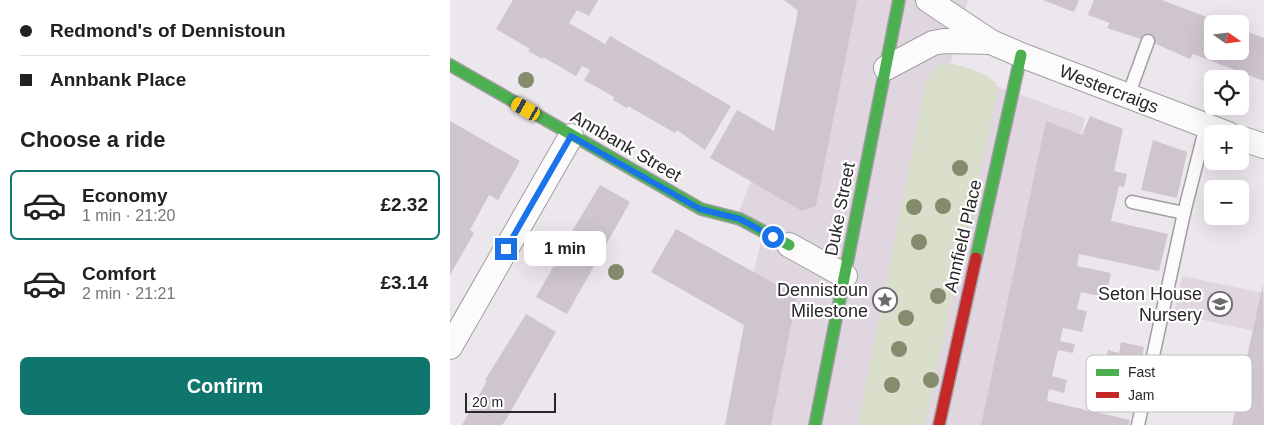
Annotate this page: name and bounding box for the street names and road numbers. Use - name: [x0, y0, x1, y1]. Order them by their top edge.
- street label: Westercraigs: [1057, 61, 1161, 117]
- street label: Annbank Street: [567, 106, 685, 186]
- street label: Duke Street: [821, 160, 859, 258]
- street label: Annfield Place: [940, 178, 986, 294]

